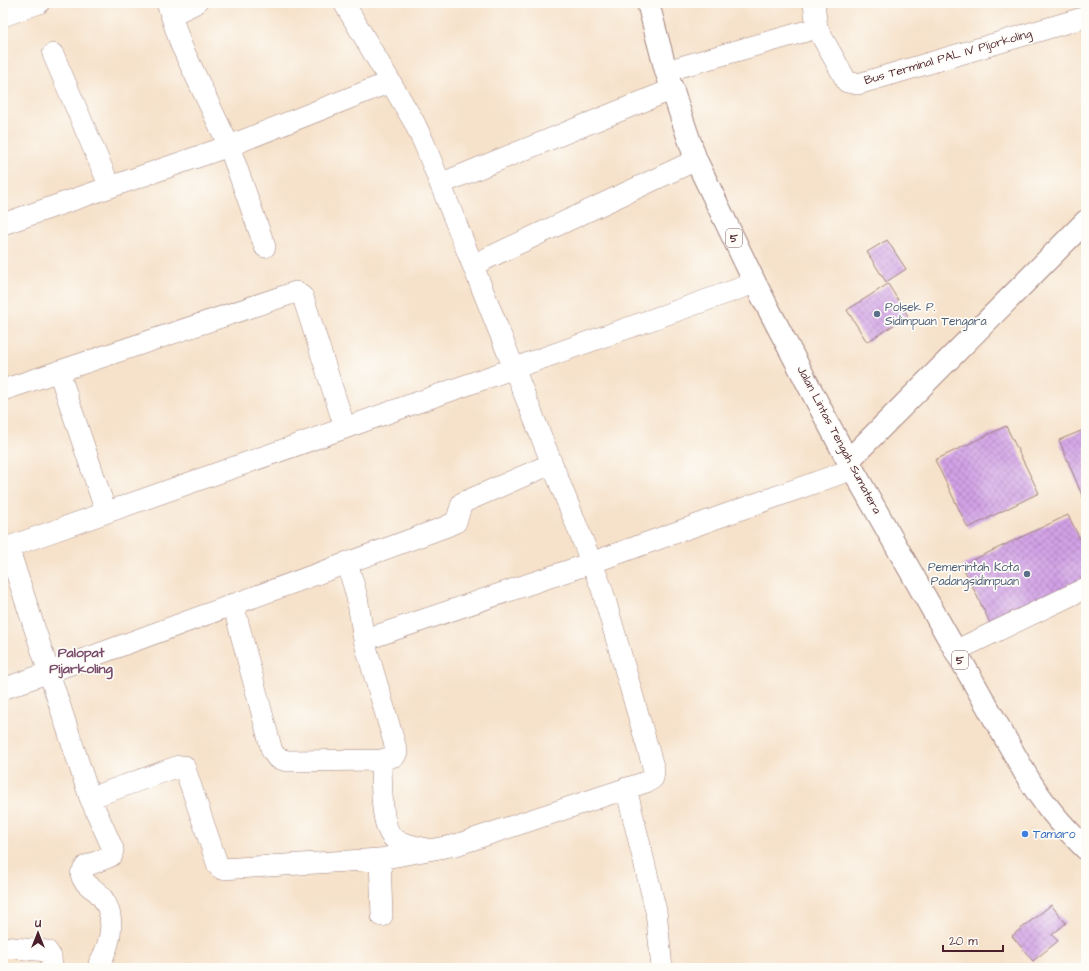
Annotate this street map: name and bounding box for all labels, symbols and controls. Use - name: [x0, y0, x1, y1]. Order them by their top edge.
- street label: Bus Terminal PAL IV Pijorkoling: [862, 25, 1034, 90]
- road number: 5: [726, 229, 742, 247]
- place label: Polsek P. Sidimpuan Tengara: [885, 299, 987, 331]
- marker: Polsek P. Sidimpuan Tengara: [872, 309, 882, 319]
- street label: Jalan Lintas Tengah Sumatera: [792, 363, 885, 518]
- place label: Pemerintah Kota Padangsidimpuan: [928, 559, 1019, 591]
- marker: Pemerintah Kota Padangsidimpuan: [1022, 569, 1032, 579]
- district label: Palopat Pijarkoling: [49, 643, 113, 680]
- road number: 5: [952, 651, 968, 669]
- place label: Tamaro: [1033, 826, 1076, 843]
- marker: Tamaro: [1020, 829, 1030, 839]
- north arrow: [18, 913, 58, 953]
- text: U: [34, 916, 41, 931]
- scale bar: [943, 927, 1003, 953]
- text: 20 m: [949, 933, 978, 950]

